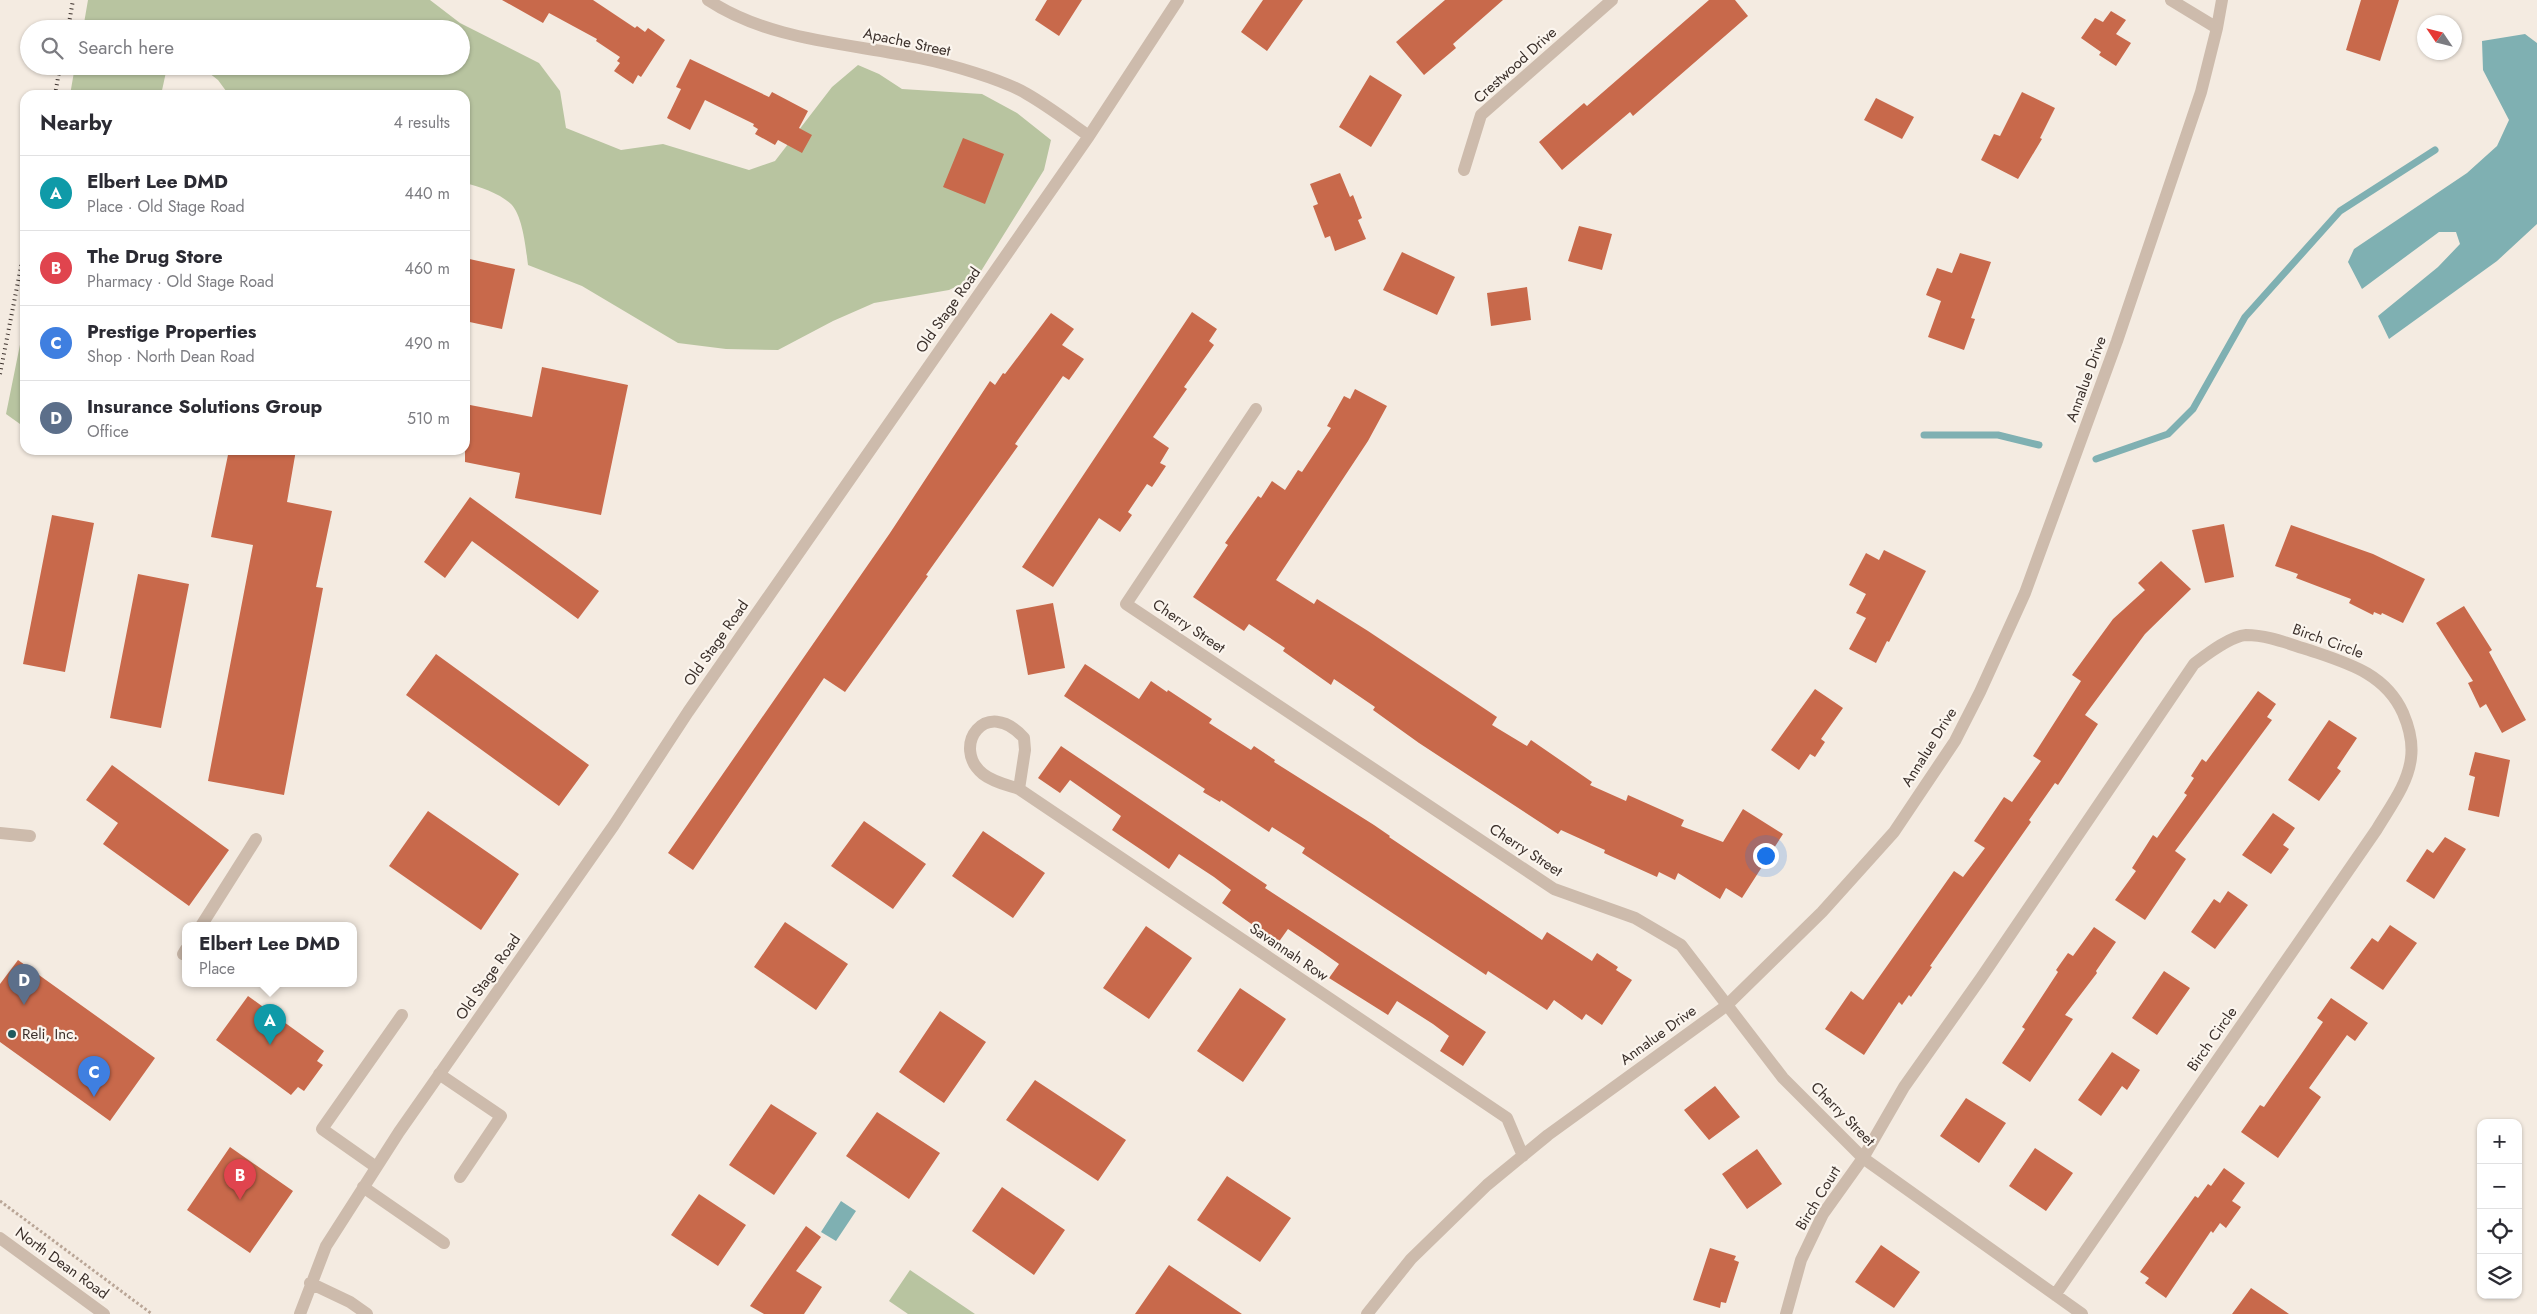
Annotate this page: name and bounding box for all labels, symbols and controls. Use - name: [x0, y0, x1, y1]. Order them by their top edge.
- north arrow: [2417, 15, 2462, 60]
- search box: [20, 20, 470, 75]
- street label: Crestwood Drive: [1469, 21, 1562, 108]
- street label: Apache Street: [861, 22, 953, 62]
- icon: search: [38, 34, 66, 62]
- text: Search here: [78, 34, 174, 61]
- text: Nearby: [40, 108, 112, 138]
- text: 4 results: [394, 111, 450, 134]
- text: Elbert Lee DMD: [87, 168, 228, 195]
- text: A: [50, 182, 62, 205]
- text: 440 m: [404, 182, 450, 205]
- text: Place · Old Stage Road: [87, 195, 245, 218]
- text: The Drug Store: [87, 243, 223, 270]
- text: B: [51, 257, 61, 280]
- text: 460 m: [405, 257, 450, 280]
- street label: Old Stage Road: [910, 263, 986, 357]
- text: Pharmacy · Old Stage Road: [87, 270, 274, 293]
- text: Prestige Properties: [87, 318, 256, 345]
- text: C: [50, 332, 62, 355]
- text: 490 m: [405, 332, 450, 355]
- street label: Annalue Drive: [2060, 333, 2112, 425]
- text: Shop · North Dean Road: [87, 345, 255, 368]
- text: Insurance Solutions Group: [87, 393, 322, 420]
- text: D: [50, 407, 62, 430]
- text: 510 m: [407, 407, 450, 430]
- text: Office: [87, 420, 129, 443]
- street label: Cherry Street: [1148, 594, 1230, 659]
- street label: Old Stage Road: [678, 596, 754, 690]
- street label: Birch Circle: [2289, 618, 2367, 664]
- street label: Annalue Drive: [1896, 703, 1962, 791]
- street label: Cherry Street: [1485, 818, 1567, 882]
- your location: [1753, 843, 1779, 869]
- street label: Savannah Row: [1245, 917, 1334, 987]
- popup: [182, 922, 357, 987]
- text: Elbert Lee DMD: [199, 930, 340, 957]
- street label: Old Stage Road: [450, 930, 526, 1024]
- text: Place: [199, 957, 235, 980]
- pin: D: [8, 964, 40, 1005]
- street label: Annalue Drive: [1615, 1000, 1701, 1070]
- street label: Birch Circle: [2182, 1002, 2242, 1076]
- pin: A: [254, 1004, 286, 1045]
- place label: Reli, Inc.: [22, 1023, 78, 1045]
- marker: Reli, Inc.: [6, 1028, 18, 1040]
- pin: C: [78, 1056, 110, 1097]
- street label: Cherry Street: [1806, 1077, 1881, 1152]
- map controls: [2477, 1119, 2522, 1299]
- button: +: [2477, 1119, 2522, 1164]
- pin: B: [224, 1159, 256, 1200]
- street label: Birch Court: [1790, 1161, 1846, 1234]
- button: −: [2477, 1164, 2522, 1209]
- button: locate: [2477, 1209, 2522, 1254]
- street label: North Dean Road: [11, 1222, 113, 1304]
- button: layers: [2477, 1254, 2522, 1299]

